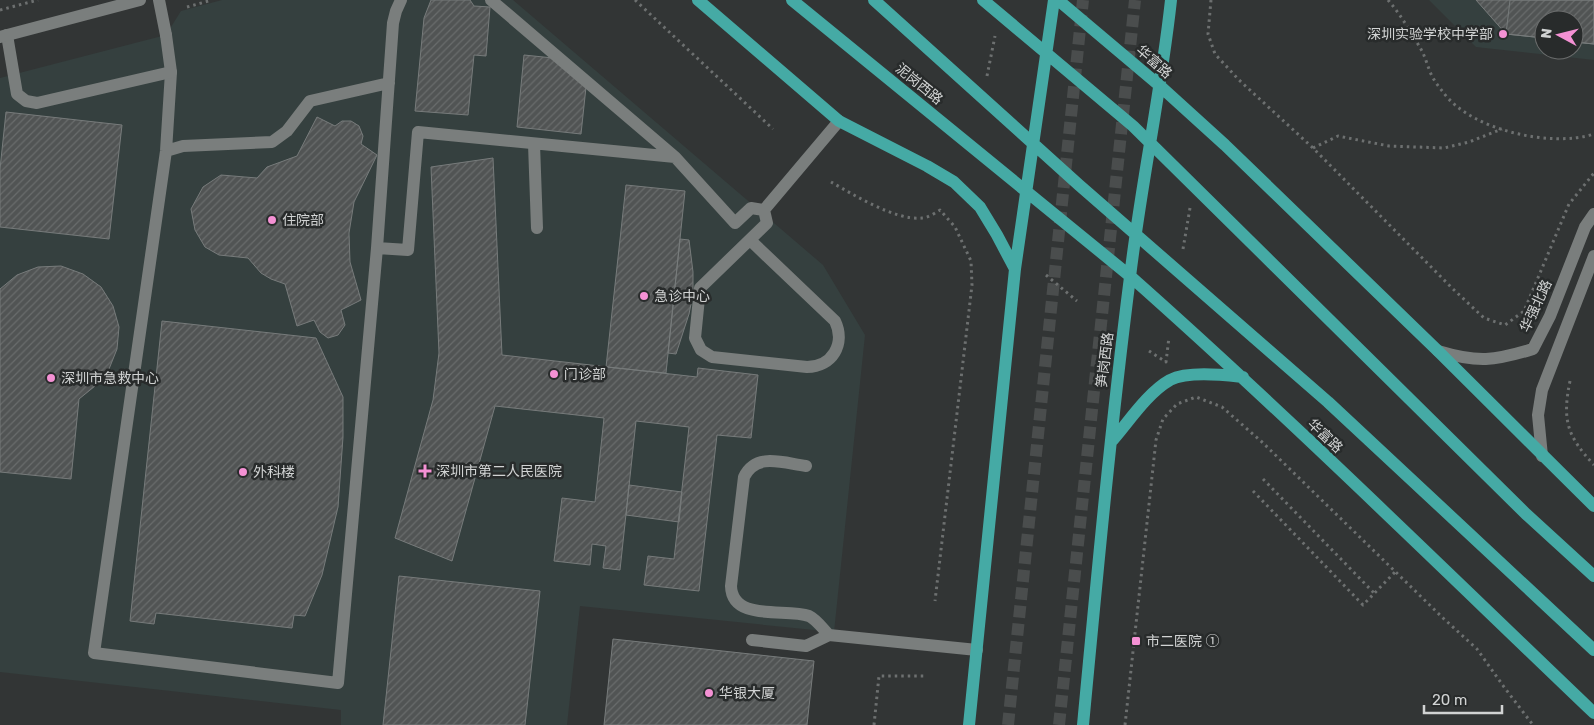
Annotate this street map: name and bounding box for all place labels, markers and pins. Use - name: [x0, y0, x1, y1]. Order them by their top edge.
- place label: 深圳实验学校中学部: [1367, 26, 1493, 43]
- marker: 深圳实验学校中学部: [1497, 28, 1509, 40]
- place label: 住院部: [282, 212, 324, 229]
- marker: 住院部: [266, 214, 278, 226]
- place label: 急诊中心: [654, 288, 710, 305]
- marker: 急诊中心: [638, 290, 650, 302]
- place label: 门诊部: [564, 366, 606, 383]
- marker: 门诊部: [548, 368, 560, 380]
- place label: 深圳市急救中心: [61, 370, 159, 387]
- marker: 深圳市急救中心: [45, 372, 57, 384]
- place label: 深圳市第二人民医院: [436, 463, 562, 480]
- place label: 外科楼: [253, 464, 295, 481]
- marker: 深圳市第二人民医院: [418, 464, 432, 478]
- marker: 外科楼: [237, 466, 249, 478]
- place label: 市二医院 ①: [1146, 633, 1219, 650]
- marker: 市二医院 ①: [1130, 635, 1142, 647]
- place label: 华银大厦: [719, 685, 775, 702]
- marker: 华银大厦: [703, 687, 715, 699]

